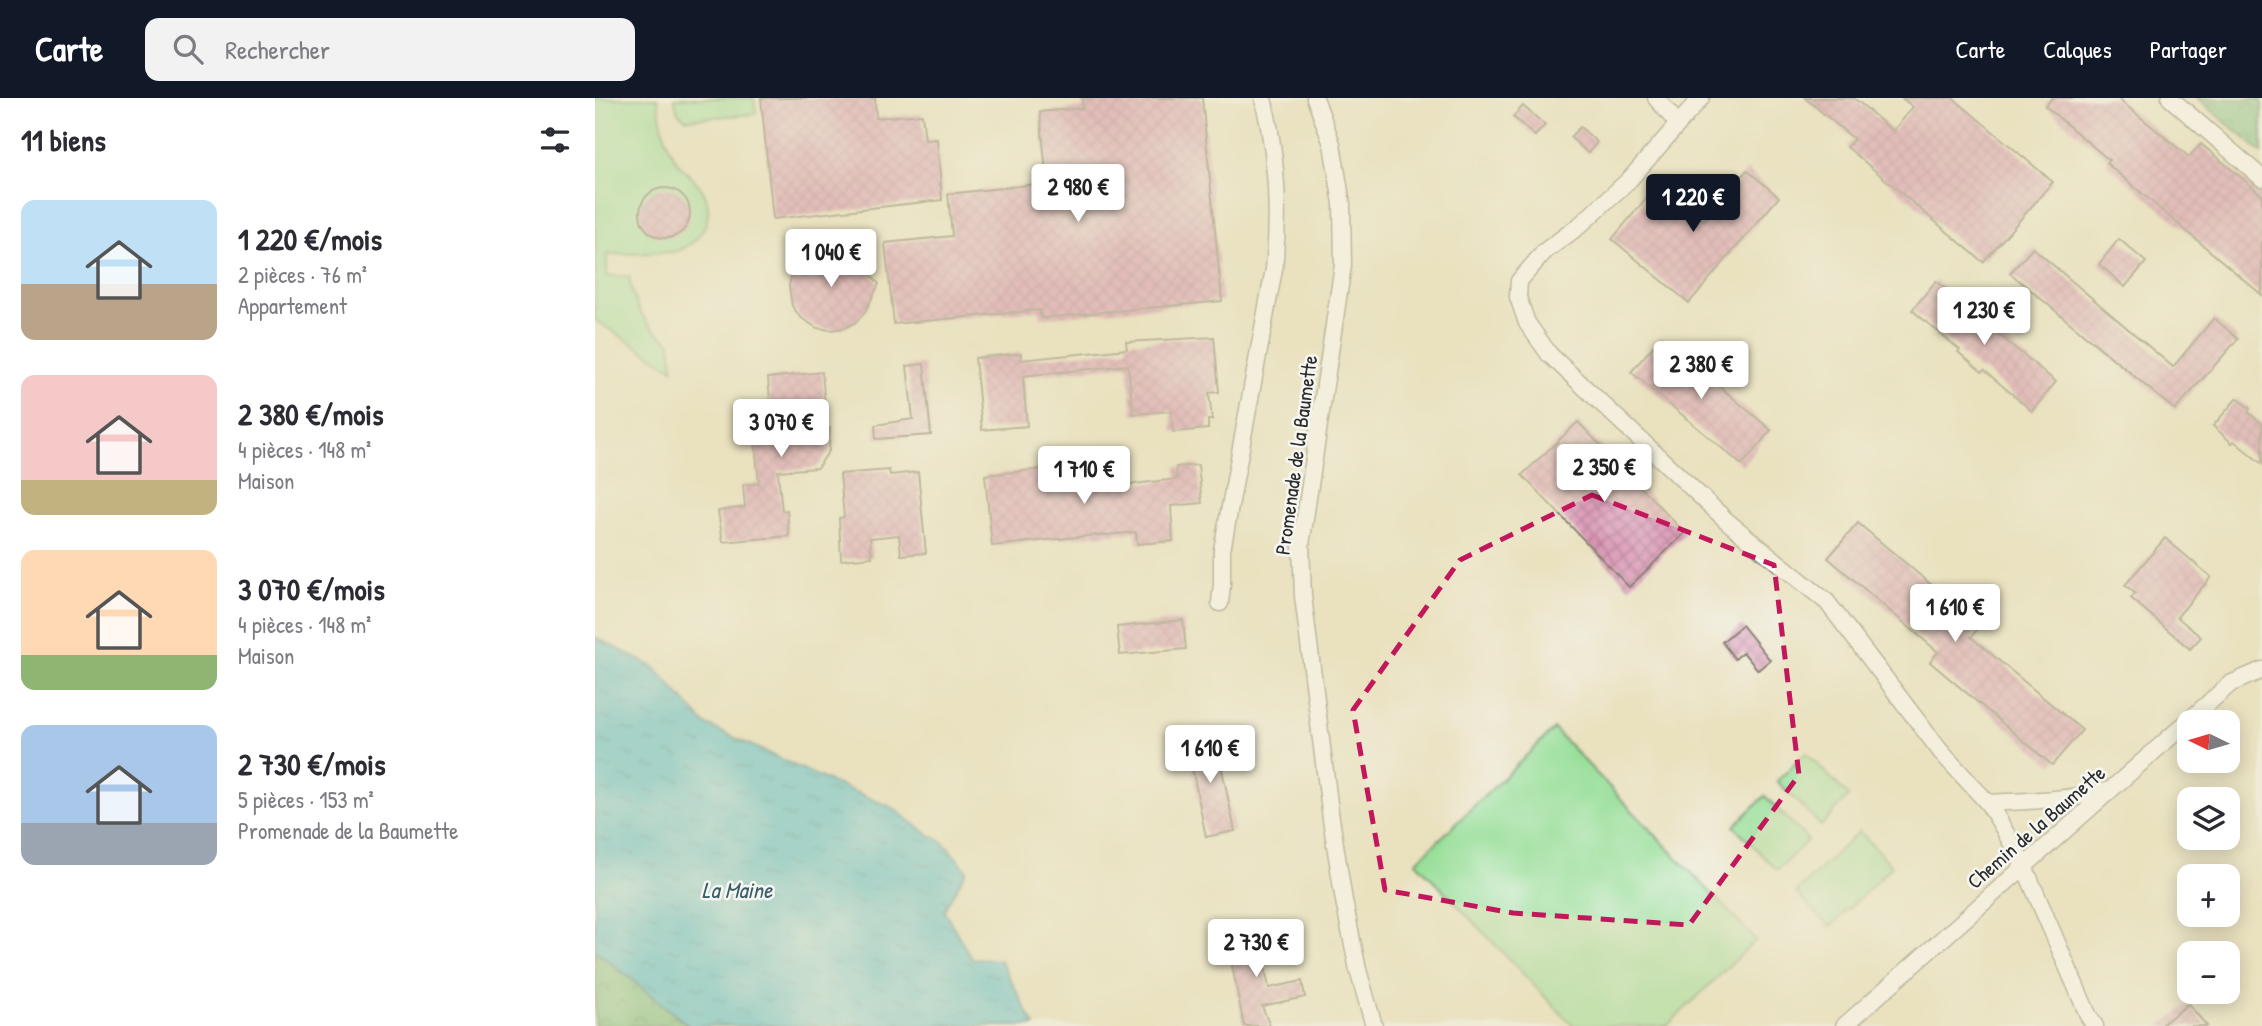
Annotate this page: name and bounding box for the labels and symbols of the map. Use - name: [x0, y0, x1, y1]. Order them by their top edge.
- pin: 2 980 €: [1013, 164, 1143, 224]
- pin: 1 220 €: [1628, 174, 1758, 234]
- pin: 1 040 €: [766, 230, 896, 289]
- pin: 1 230 €: [1919, 288, 2049, 347]
- pin: 2 380 €: [1636, 342, 1766, 401]
- street label: Promenade de la Baumette: [1268, 353, 1324, 557]
- pin: 3 070 €: [716, 400, 846, 459]
- pin: 2 350 €: [1539, 444, 1669, 504]
- pin: 1 710 €: [1019, 446, 1149, 506]
- pin: 1 610 €: [1890, 584, 2020, 644]
- north arrow: [2177, 710, 2240, 774]
- pin: 1 610 €: [1145, 726, 1275, 785]
- street label: Chemin de la Baumette: [1961, 759, 2111, 895]
- water label: La Maine: [702, 874, 773, 905]
- pin: 2 730 €: [1191, 920, 1321, 979]

